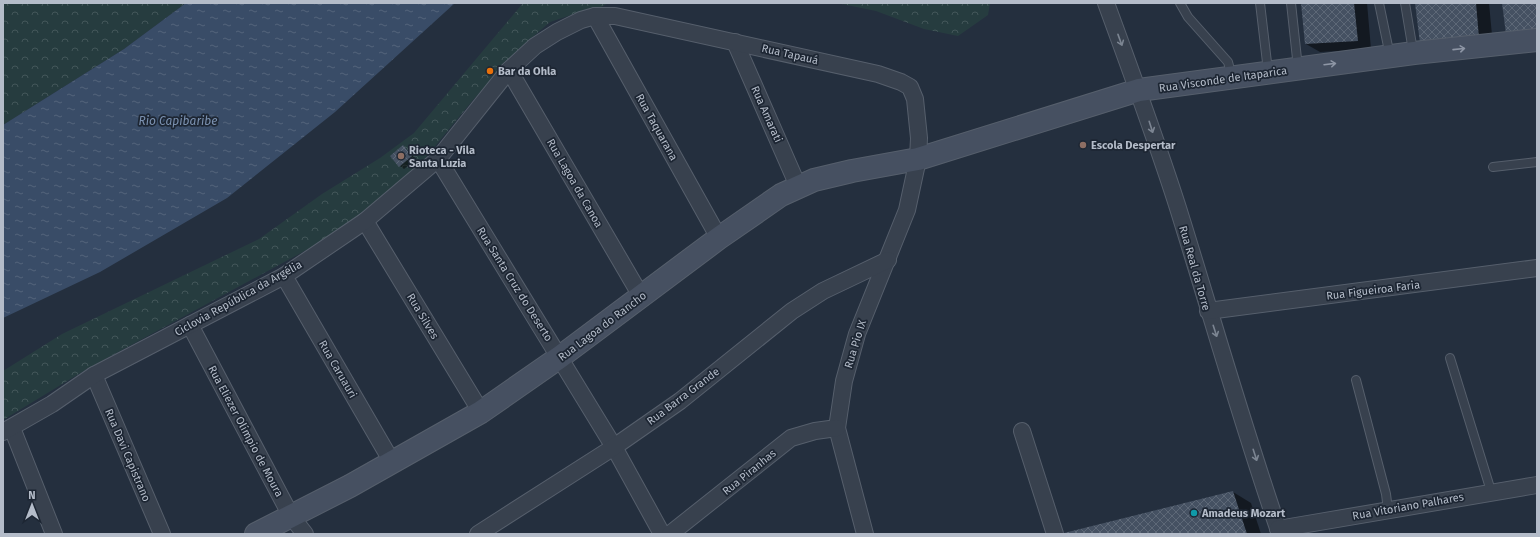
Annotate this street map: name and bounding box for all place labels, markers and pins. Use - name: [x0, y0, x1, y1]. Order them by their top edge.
- place label: Bar da Ohla: [498, 65, 556, 78]
- marker: Bar da Ohla: [485, 66, 495, 76]
- place label: Escola Despertar: [1091, 139, 1176, 152]
- marker: Escola Despertar: [1078, 140, 1088, 150]
- place label: Rioteca - Vila Santa Luzia: [409, 144, 475, 170]
- marker: Rioteca - Vila Santa Luzia: [396, 151, 406, 161]
- place label: Amadeus Mozart: [1201, 507, 1286, 520]
- marker: Amadeus Mozart: [1189, 508, 1199, 518]

